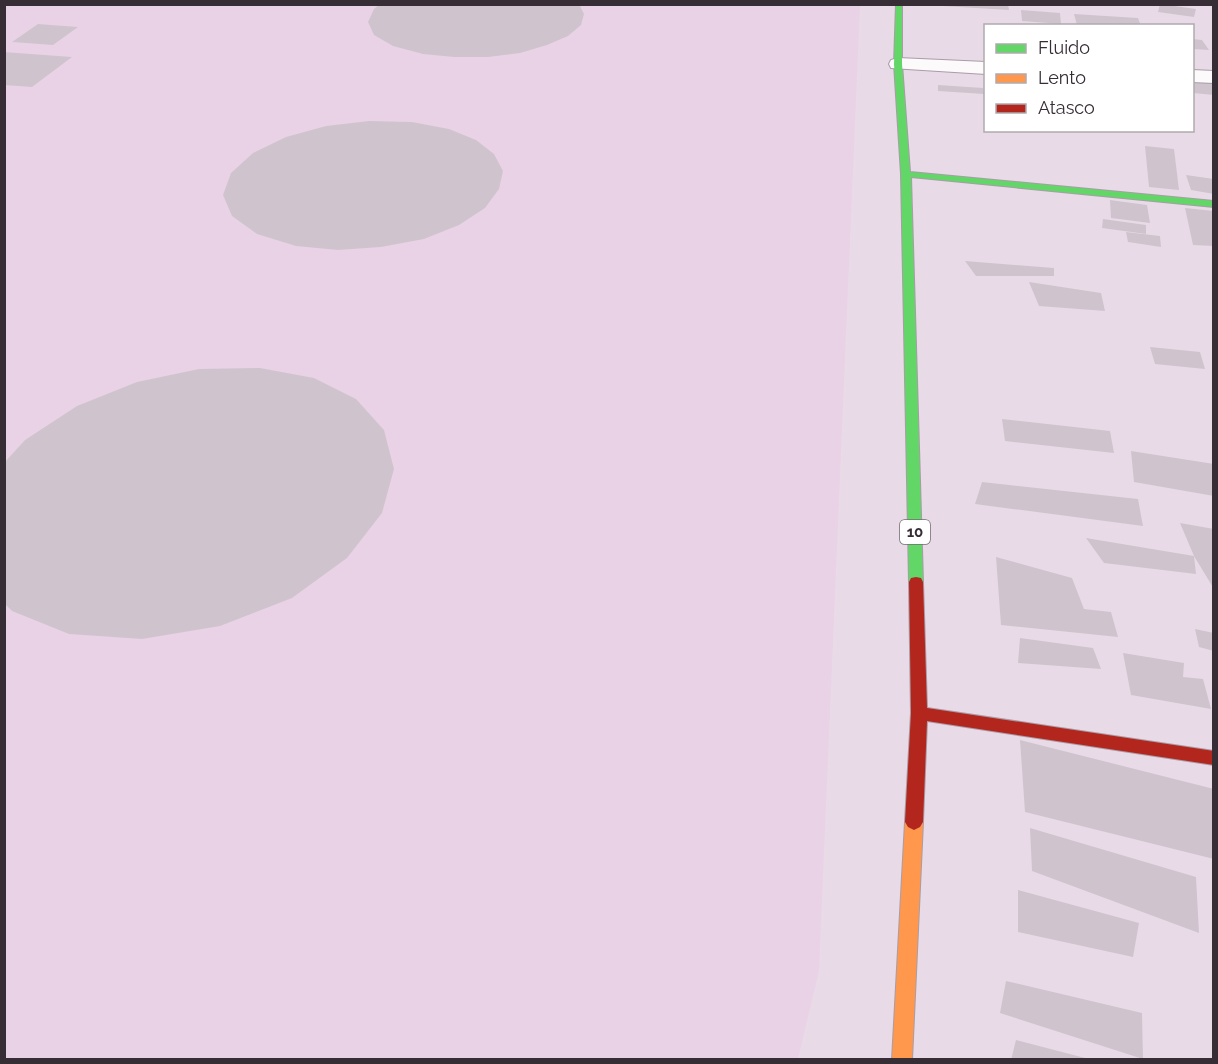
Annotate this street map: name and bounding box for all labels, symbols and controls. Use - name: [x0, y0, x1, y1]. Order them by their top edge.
- legend: [984, 24, 1194, 132]
- text: Fluido: [1038, 37, 1090, 58]
- text: Lento: [1038, 67, 1086, 88]
- text: Atasco: [1038, 97, 1095, 118]
- road number: 10: [900, 520, 930, 544]

